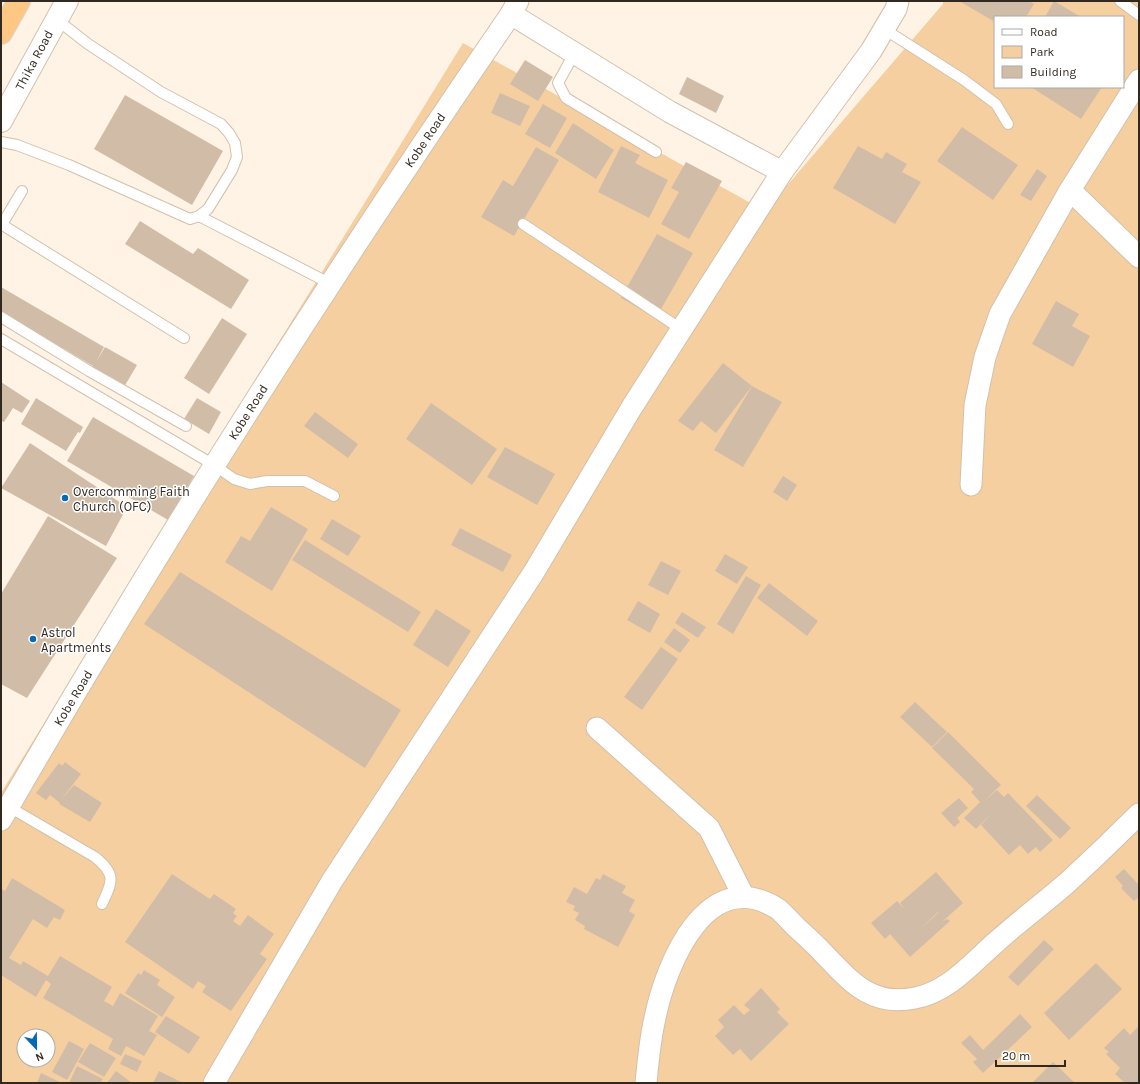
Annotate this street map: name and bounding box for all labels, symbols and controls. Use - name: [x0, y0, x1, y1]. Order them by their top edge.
- legend: [994, 16, 1124, 88]
- text: Road: [1030, 25, 1058, 39]
- street label: Thika Road: [12, 27, 56, 93]
- text: Park: [1030, 45, 1055, 59]
- text: Building: [1030, 65, 1077, 79]
- street label: Kobe Road: [401, 110, 449, 170]
- street label: Kobe Road: [225, 382, 271, 442]
- place label: Overcomming Faith Church (OFC): [73, 484, 190, 514]
- marker: Overcomming Faith Church (OFC): [60, 493, 70, 503]
- place label: Astrol Apartments: [41, 625, 111, 655]
- marker: Astrol Apartments: [28, 634, 38, 644]
- street label: Kobe Road: [51, 667, 95, 729]
- north arrow: [16, 1028, 56, 1068]
- scale bar: [996, 1042, 1065, 1068]
- text: N: [33, 1049, 46, 1064]
- text: 20 m: [1002, 1049, 1030, 1063]

